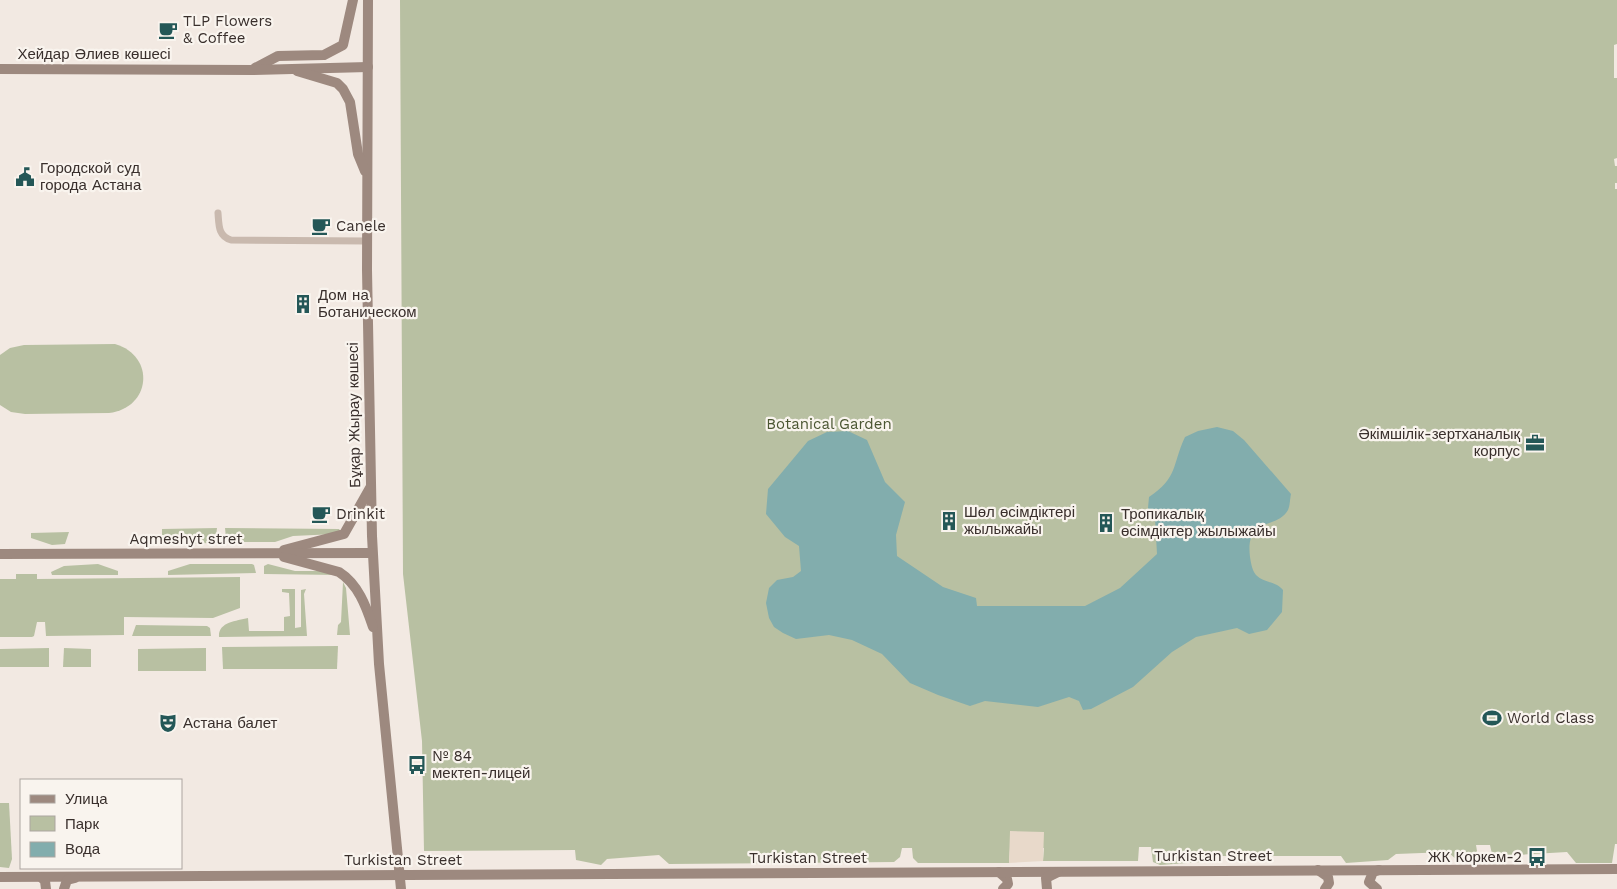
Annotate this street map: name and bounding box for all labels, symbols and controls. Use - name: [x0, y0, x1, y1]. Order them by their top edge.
- place label: TLP Flowers & Coffee: [183, 12, 272, 47]
- cafe icon: TLP Flowers & Coffee: [157, 19, 179, 41]
- street label: Хейдар Әлиев көшесі: [17, 45, 171, 63]
- place label: Городской суд города Астана: [40, 159, 142, 194]
- public building icon: Городской суд города Астана: [14, 166, 36, 188]
- cafe icon: Canele: [310, 215, 332, 237]
- place label: Canele: [336, 217, 386, 235]
- place label: Дом на Ботаническом: [318, 286, 417, 321]
- building icon: Дом на Ботаническом: [292, 293, 314, 315]
- street label: Бұқар Жырау көшесі: [344, 342, 364, 488]
- park label: Botanical Garden: [766, 415, 892, 433]
- place label: Әкімшілік-зертханалық корпус: [1359, 425, 1520, 460]
- office icon: Әкімшілік-зертханалық корпус: [1524, 432, 1546, 454]
- cafe icon: Drinkit: [310, 503, 332, 525]
- place label: Шөл өсімдіктері жылыжайы: [964, 503, 1075, 538]
- place label: Drinkit: [336, 505, 386, 523]
- place label: Тропикалық өсімдіктер жылыжайы: [1121, 505, 1276, 540]
- building icon: Шөл өсімдіктері жылыжайы: [938, 510, 960, 532]
- building icon: Тропикалық өсімдіктер жылыжайы: [1095, 512, 1117, 534]
- street label: Aqmeshyt stret: [129, 530, 243, 548]
- sports icon: World Class: [1481, 707, 1503, 729]
- place label: World Class: [1507, 709, 1594, 727]
- theatre icon: Астана балет: [157, 712, 179, 734]
- place label: Астана балет: [183, 714, 277, 732]
- place label: № 84 мектеп-лицей: [432, 747, 530, 782]
- bus stop icon: № 84 мектеп-лицей: [406, 754, 428, 776]
- legend: [20, 779, 182, 869]
- text: Улица: [65, 790, 108, 808]
- text: Парк: [65, 815, 99, 833]
- text: Вода: [65, 840, 101, 858]
- bus stop icon: ЖК Коркем-2: [1526, 846, 1548, 868]
- street label: Turkistan Street: [1154, 847, 1273, 865]
- place label: ЖК Коркем-2: [1428, 848, 1522, 866]
- street label: Turkistan Street: [749, 849, 868, 867]
- street label: Turkistan Street: [344, 851, 463, 869]

